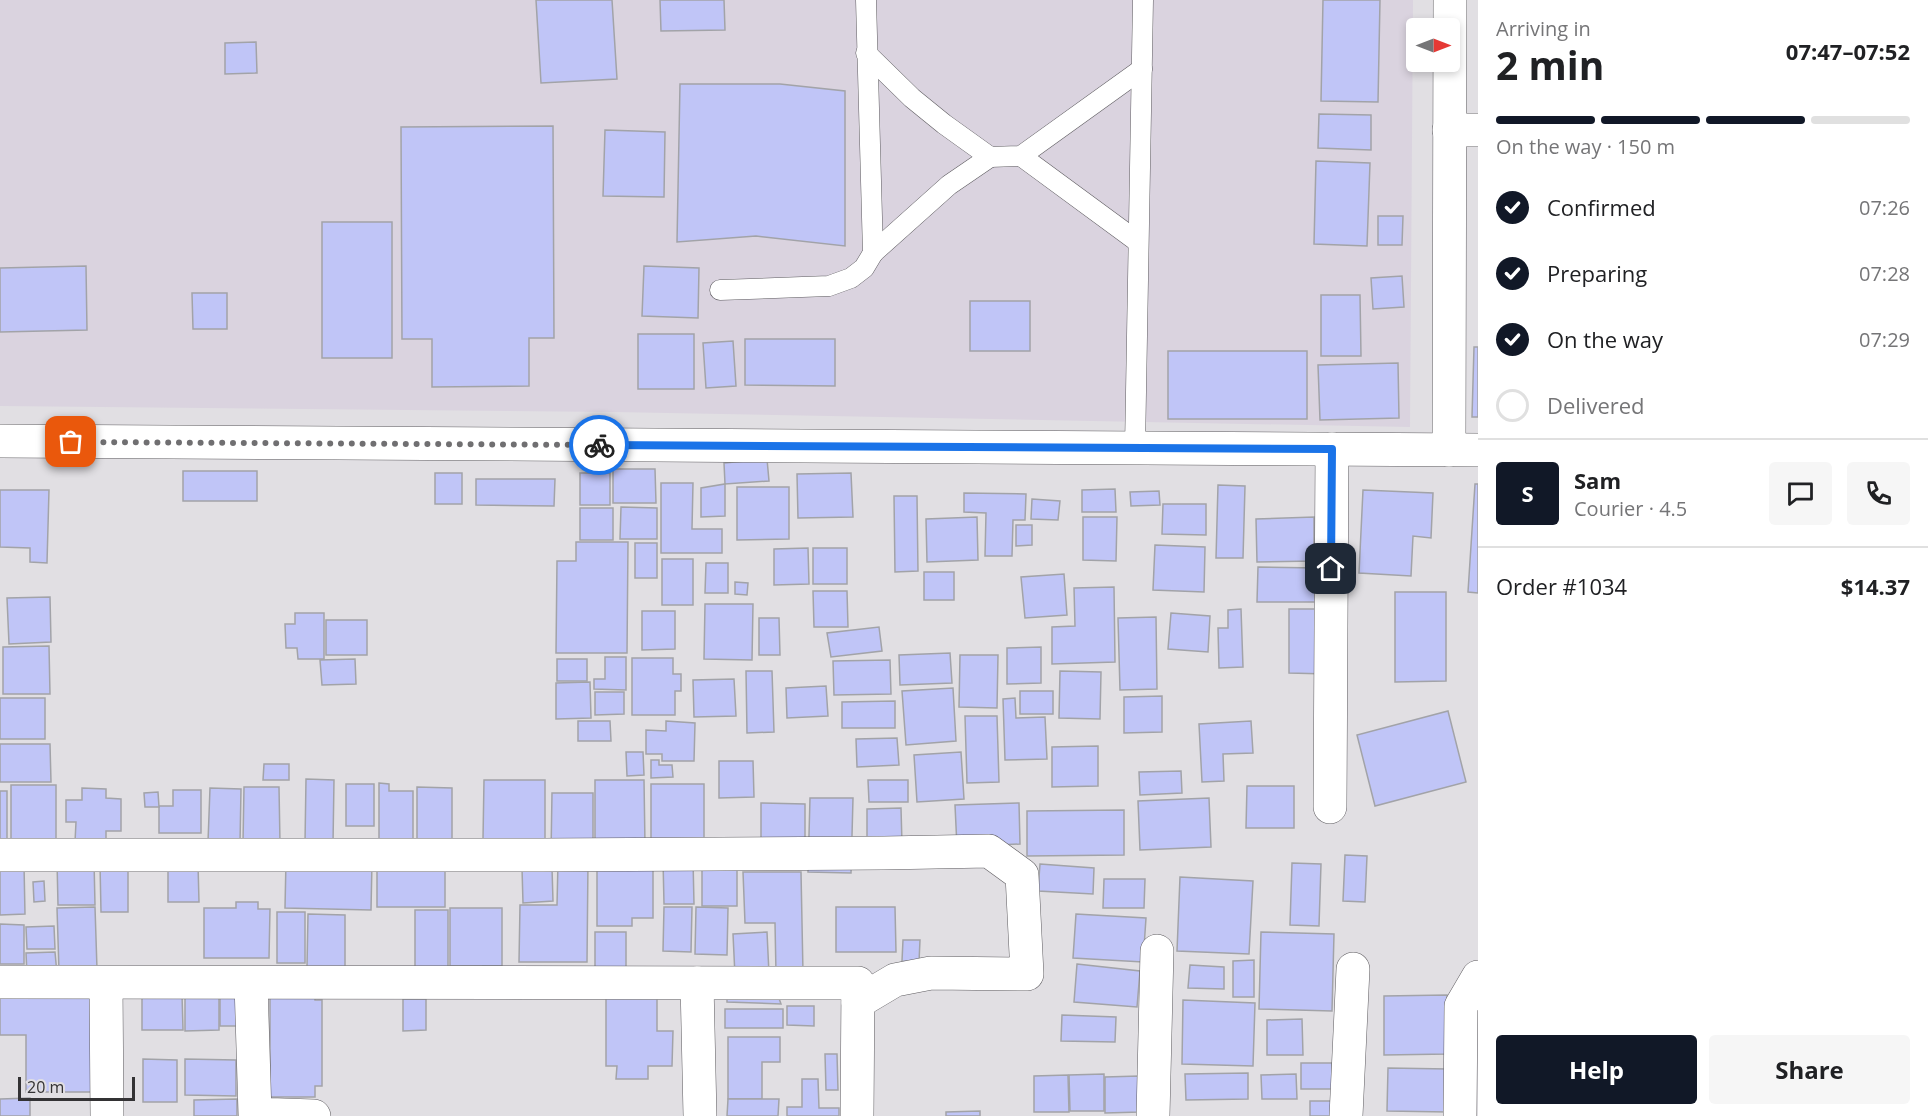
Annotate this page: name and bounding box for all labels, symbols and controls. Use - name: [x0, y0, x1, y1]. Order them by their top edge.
- text: Arriving in: [1496, 15, 1591, 42]
- north arrow: [1406, 18, 1460, 72]
- map controls: [1406, 18, 1460, 72]
- text: 07:47–07:52: [1786, 36, 1910, 66]
- text: 2 min: [1496, 38, 1604, 91]
- text: On the way · 150 m: [1496, 133, 1675, 160]
- icon: check: [1496, 191, 1529, 224]
- text: Confirmed: [1547, 192, 1656, 222]
- text: 07:26: [1859, 194, 1910, 221]
- icon: check: [1496, 257, 1529, 290]
- text: Preparing: [1547, 258, 1647, 288]
- text: 07:28: [1859, 260, 1910, 287]
- icon: check: [1496, 323, 1529, 356]
- text: On the way: [1547, 324, 1663, 354]
- text: 07:29: [1859, 326, 1910, 353]
- text: Delivered: [1547, 390, 1645, 420]
- courier: [569, 415, 629, 475]
- pin: [45, 416, 96, 467]
- icon: bag: [54, 425, 87, 458]
- icon: bike: [583, 429, 616, 462]
- button: chat: [1769, 462, 1832, 525]
- button: phone: [1847, 462, 1910, 525]
- text: Sam: [1574, 465, 1621, 495]
- text: S: [1521, 478, 1534, 508]
- text: Courier · 4.5: [1574, 495, 1687, 522]
- pin: [1305, 543, 1356, 594]
- icon: home: [1314, 552, 1347, 585]
- text: Order #1034: [1496, 571, 1627, 601]
- text: $14.37: [1841, 571, 1910, 601]
- button: Help: [1496, 1035, 1697, 1104]
- button: Share: [1709, 1035, 1910, 1104]
- scale bar: [18, 1074, 135, 1102]
- text: 20 m: [27, 1076, 64, 1098]

